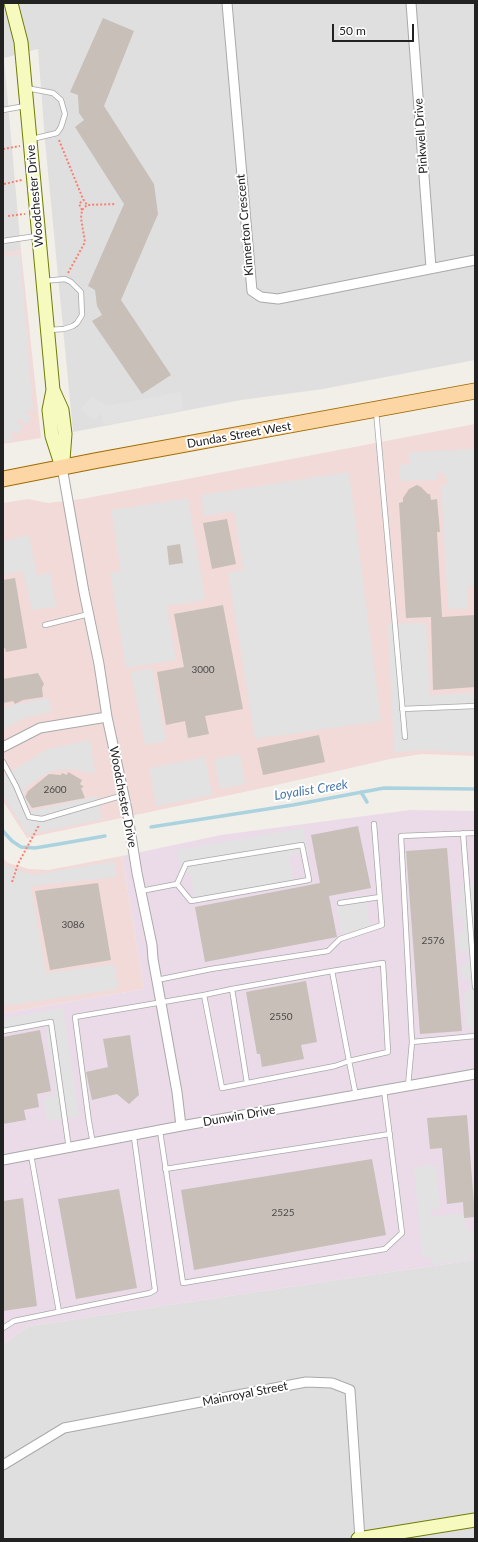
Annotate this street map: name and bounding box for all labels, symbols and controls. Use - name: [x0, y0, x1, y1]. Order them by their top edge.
- scale bar: [334, 16, 416, 42]
- text: 50 m: [339, 23, 366, 38]
- street label: Pinkwell Drive: [411, 98, 431, 174]
- street label: Woodchester Drive: [23, 144, 47, 248]
- street label: Kinnerton Crescent: [233, 173, 257, 277]
- street label: Dundas Street West: [186, 419, 292, 451]
- house number: 3000: [191, 664, 215, 676]
- street label: Woodchester Drive: [106, 745, 140, 849]
- water label: Loyalist Creek: [273, 776, 349, 804]
- house number: 2600: [43, 784, 67, 796]
- house number: 3086: [61, 919, 85, 931]
- house number: 2576: [421, 935, 445, 947]
- house number: 2550: [269, 1011, 293, 1023]
- street label: Dunwin Drive: [202, 1103, 276, 1129]
- house number: 2525: [271, 1207, 295, 1219]
- street label: Mainroyal Street: [201, 1379, 289, 1409]

